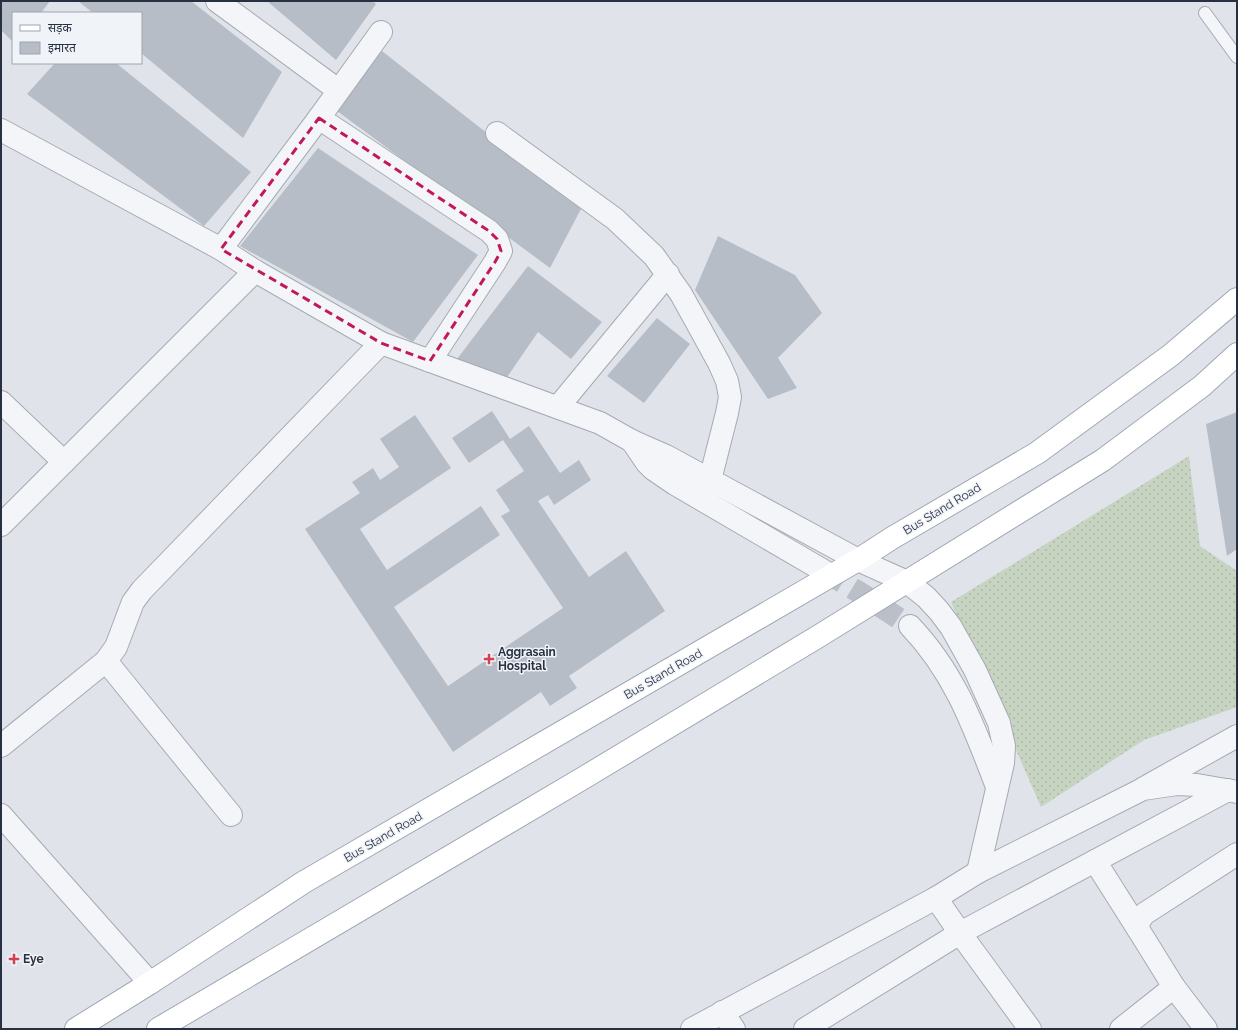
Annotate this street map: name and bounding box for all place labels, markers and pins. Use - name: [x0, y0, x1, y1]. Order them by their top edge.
- place label: Aggrasain Hospital: [498, 645, 556, 673]
- marker: Aggrasain Hospital: [483, 653, 495, 665]
- place label: Eye: [23, 952, 44, 966]
- marker: Eye: [8, 953, 20, 965]

